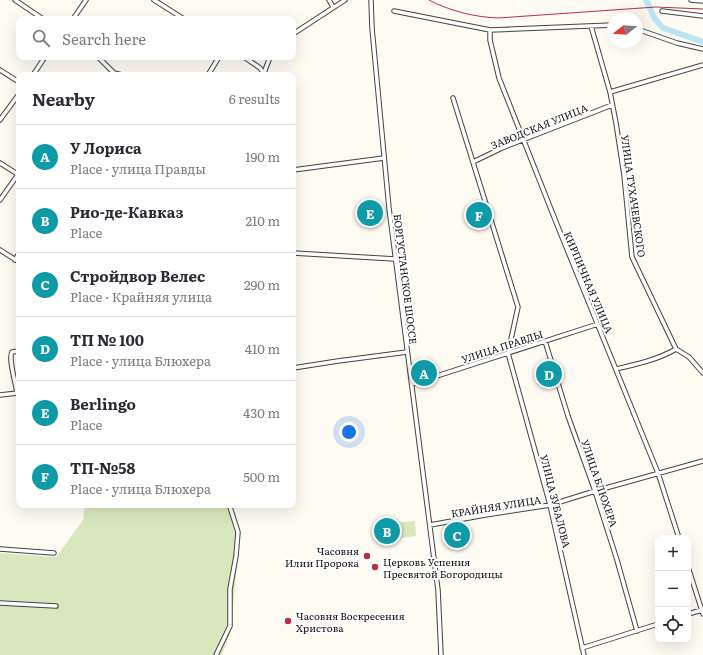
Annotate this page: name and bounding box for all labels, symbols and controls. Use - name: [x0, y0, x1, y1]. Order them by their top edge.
- north arrow: [607, 12, 643, 48]
- search box: [16, 16, 296, 60]
- icon: search: [30, 27, 52, 49]
- text: Search here: [62, 27, 146, 50]
- text: Nearby: [32, 86, 95, 111]
- text: 6 results: [229, 89, 280, 108]
- street label: ЗАВОДСКАЯ УЛИЦА: [488, 99, 590, 152]
- street label: УЛИЦА ТУХАЧЕВСКОГО: [618, 134, 650, 258]
- text: У Лориса: [70, 136, 142, 159]
- text: A: [40, 147, 50, 166]
- text: 190 m: [245, 147, 280, 166]
- text: Place · улица Правды: [70, 159, 206, 178]
- pin: E: [357, 198, 383, 228]
- text: Рио-де-Кавказ: [70, 200, 183, 223]
- pin: F: [466, 200, 492, 230]
- text: B: [41, 211, 49, 230]
- text: 210 m: [245, 211, 280, 230]
- street label: БОРГУСТАНСКОЕ ШОССЕ: [391, 213, 421, 345]
- text: Place: [70, 223, 102, 242]
- street label: КИРПИЧНАЯ УЛИЦА: [561, 229, 617, 336]
- text: Стройдвор Велес: [70, 264, 205, 287]
- text: C: [40, 275, 50, 294]
- text: 290 m: [244, 275, 280, 294]
- text: Place · Крайняя улица: [70, 287, 212, 306]
- street label: УЛИЦА ПРАВДЫ: [459, 326, 545, 366]
- text: ТП № 100: [70, 328, 144, 351]
- text: D: [40, 339, 50, 358]
- text: 410 m: [245, 339, 280, 358]
- text: Place · улица Блюхера: [70, 351, 211, 370]
- pin: A: [411, 358, 437, 388]
- pin: D: [536, 359, 562, 389]
- text: Berlingo: [70, 392, 136, 415]
- text: E: [41, 403, 49, 422]
- text: 430 m: [243, 403, 280, 422]
- text: Place: [70, 415, 102, 434]
- your location: [339, 422, 359, 442]
- street label: УЛИЦА БЛЮХЕРА: [578, 437, 622, 529]
- street label: УЛИЦА ЗУБАЛОВА: [537, 453, 575, 550]
- text: ТП-№58: [70, 456, 135, 479]
- text: F: [41, 467, 49, 486]
- text: 500 m: [243, 467, 280, 486]
- text: Place · улица Блюхера: [70, 479, 211, 498]
- street label: КРАЙНЯЯ УЛИЦА: [450, 491, 543, 521]
- pin: B: [374, 516, 400, 546]
- pin: C: [444, 520, 470, 550]
- map controls: [655, 535, 691, 643]
- button: +: [655, 535, 691, 571]
- place label: Часовня Илии Пророка: [285, 543, 360, 570]
- marker: Часовня Илии Пророка: [362, 551, 372, 561]
- place label: Церковь Успения Пресвятой Богородицы: [383, 554, 503, 581]
- marker: Церковь Успения Пресвятой Богородицы: [370, 562, 380, 572]
- button: −: [655, 571, 691, 607]
- button: locate: [655, 607, 691, 643]
- place label: Часовня Воскресения Христова: [296, 608, 405, 635]
- marker: Часовня Воскресения Христова: [283, 616, 293, 626]

